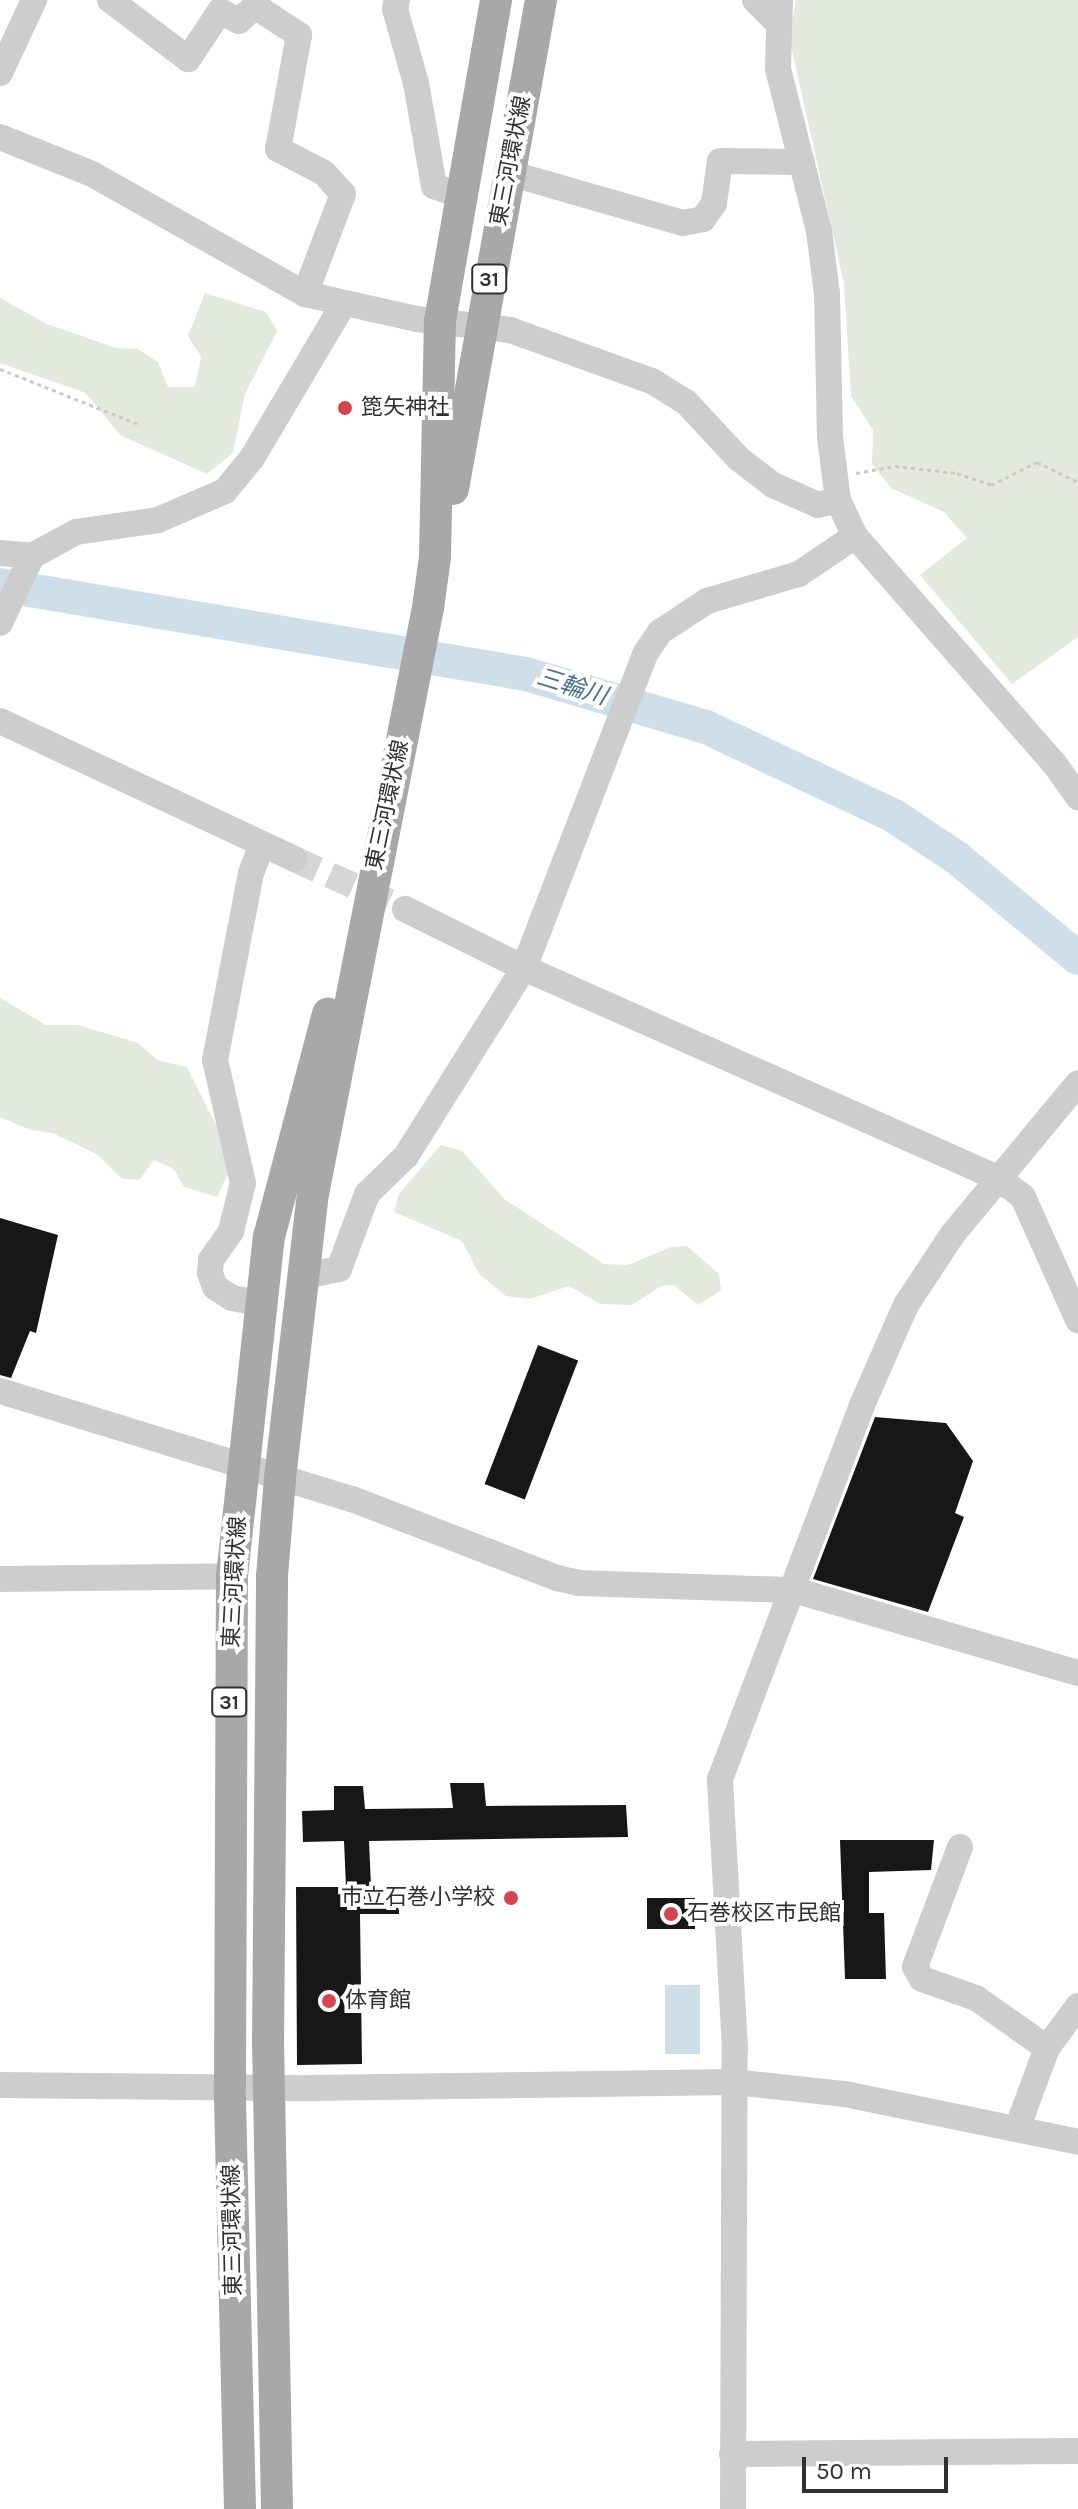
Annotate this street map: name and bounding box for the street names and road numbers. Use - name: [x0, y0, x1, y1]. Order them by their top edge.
- street label: 東三河環状線: [485, 94, 537, 228]
- road number: 31: [471, 263, 507, 295]
- street label: 東三河環状線: [361, 738, 415, 872]
- street label: 東三河環状線: [218, 1515, 252, 1649]
- road number: 31: [211, 1686, 247, 1718]
- street label: 東三河環状線: [219, 2164, 247, 2296]

